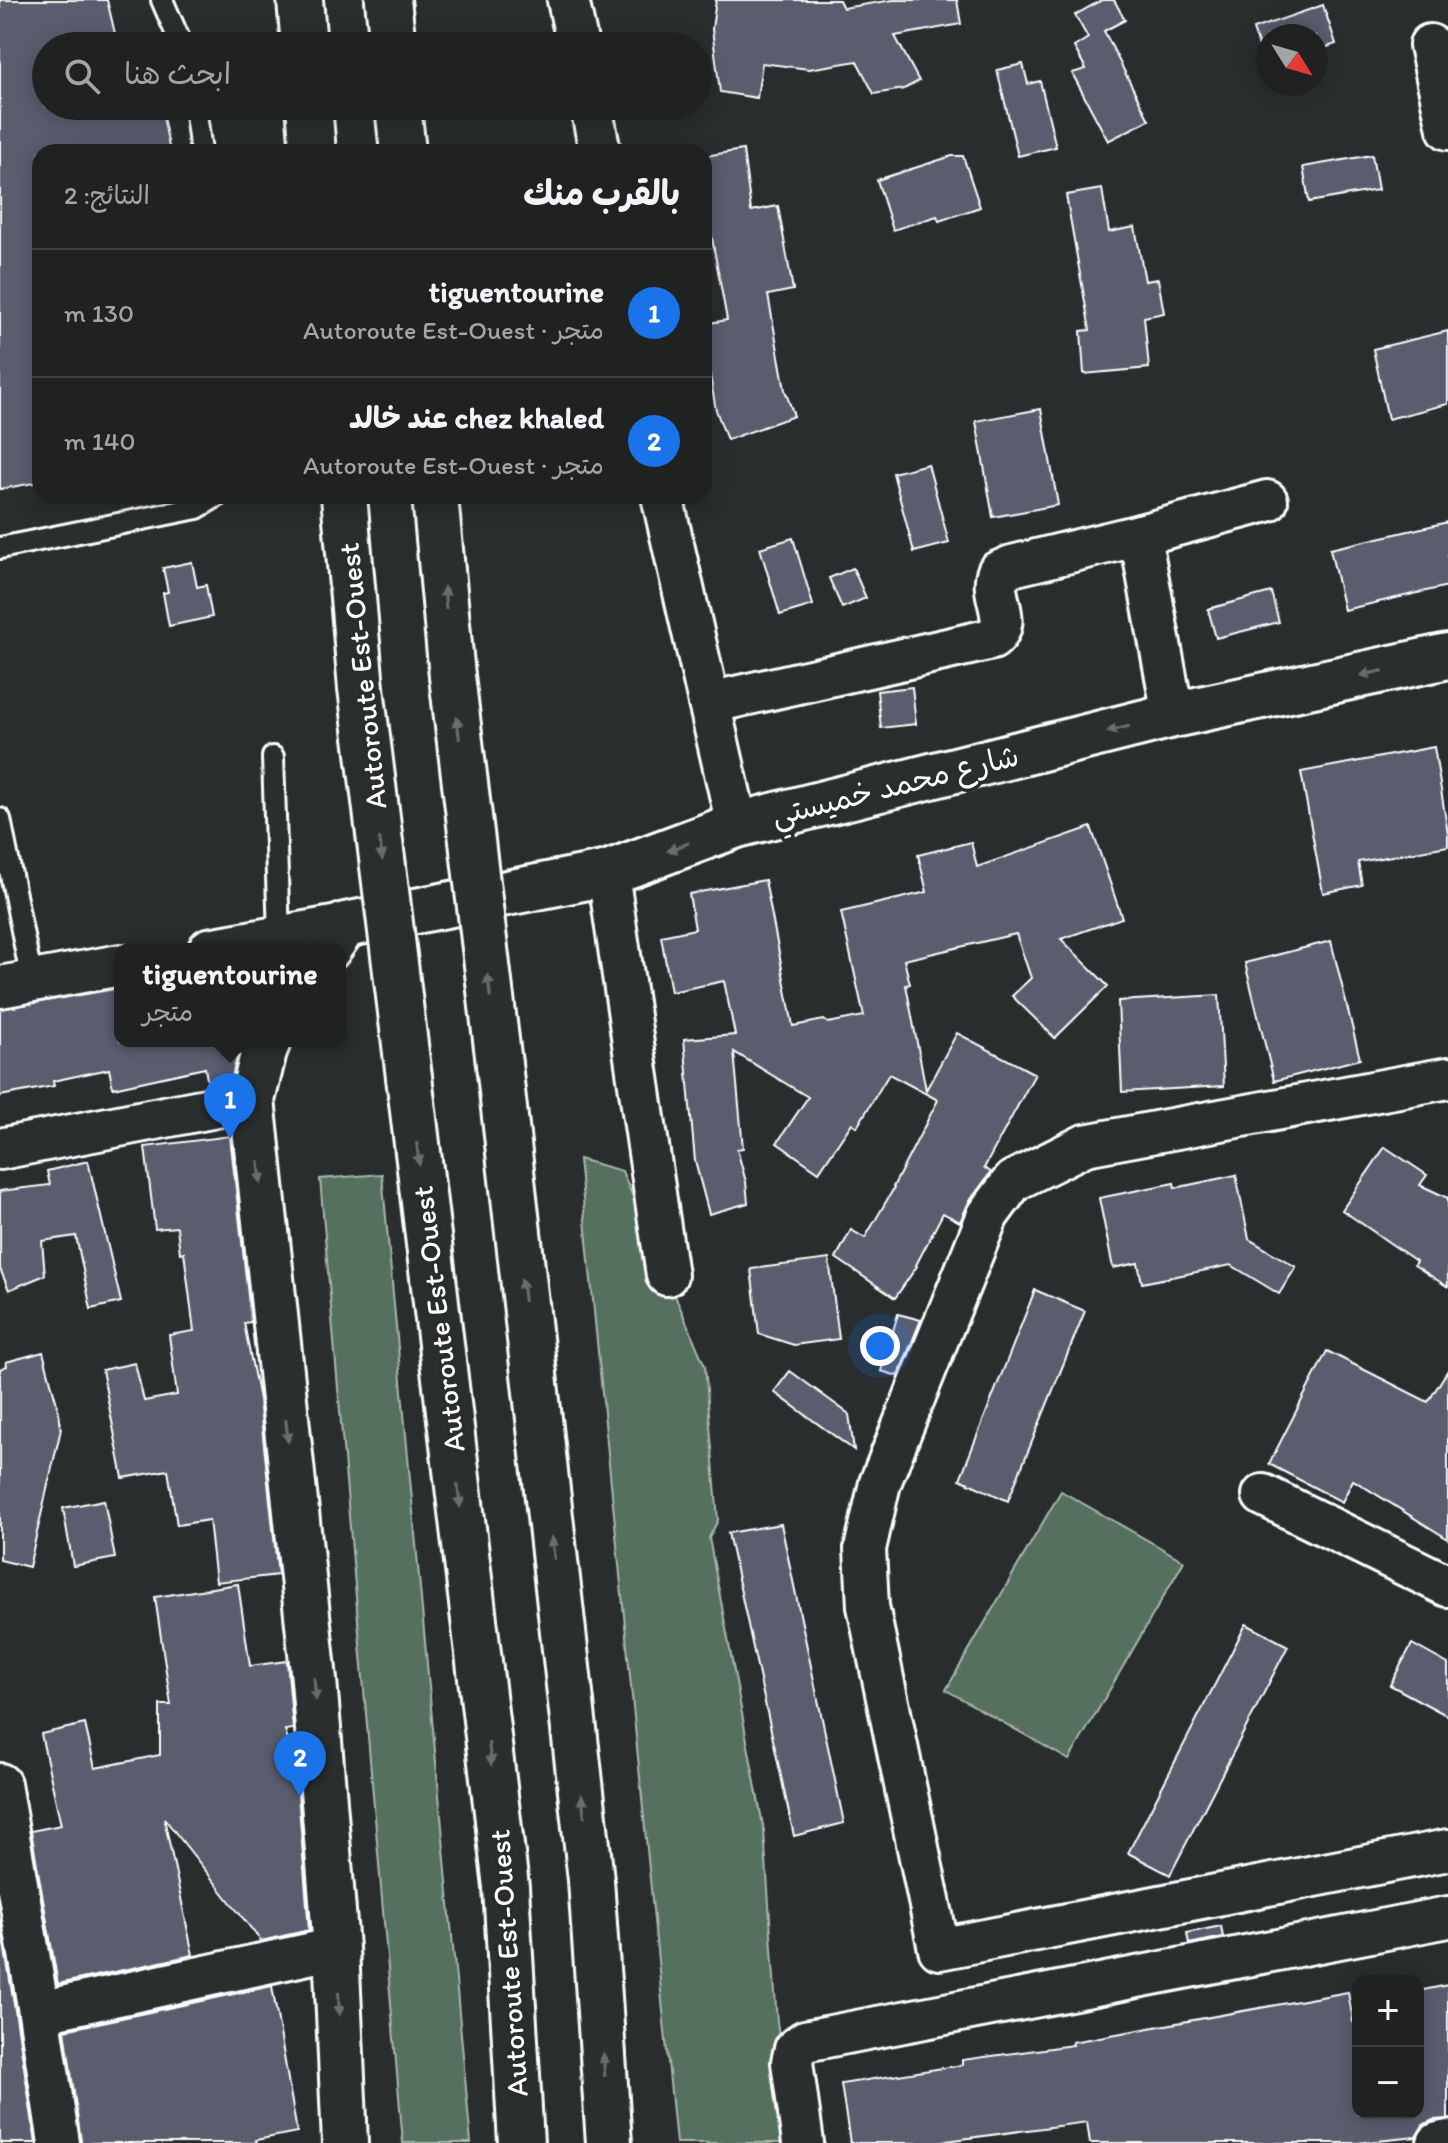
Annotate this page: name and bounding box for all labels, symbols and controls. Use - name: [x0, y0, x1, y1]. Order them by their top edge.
- north arrow: [1256, 24, 1328, 96]
- search box: [32, 32, 712, 120]
- icon: search: [60, 54, 104, 98]
- text: ابحث هنا: [124, 55, 231, 92]
- text: بالقرب منك: [523, 173, 680, 214]
- text: النتائج: 2: [64, 179, 150, 211]
- text: tiguentourine: [429, 273, 604, 310]
- text: 130 m: [64, 297, 134, 329]
- text: 1: [648, 297, 660, 329]
- text: متجر · Autoroute Est-Ouest: [303, 314, 604, 346]
- text: chez khaled عند خالد: [349, 399, 604, 436]
- text: 140 m: [64, 425, 135, 457]
- text: 2: [647, 425, 661, 457]
- text: متجر · Autoroute Est-Ouest: [303, 449, 604, 481]
- street label: Autoroute Est-Ouest: [330, 541, 394, 811]
- one-way arrow: [438, 585, 451, 610]
- one-way arrow: [1359, 667, 1384, 680]
- one-way arrow: [452, 715, 465, 740]
- one-way arrow: [1105, 724, 1130, 736]
- street label: شارع محمد خميستي: [767, 736, 1024, 841]
- one-way arrow: [374, 837, 387, 862]
- one-way arrow: [666, 841, 690, 854]
- popup: [114, 943, 346, 1047]
- text: tiguentourine: [142, 955, 318, 992]
- one-way arrow: [483, 973, 496, 998]
- text: متجر: [142, 996, 193, 1028]
- pin: 1: [204, 1073, 256, 1139]
- one-way arrow: [412, 1142, 425, 1167]
- one-way arrow: [253, 1160, 266, 1185]
- street label: Autoroute Est-Ouest: [403, 1184, 473, 1454]
- one-way arrow: [517, 1277, 530, 1302]
- your location: [860, 1326, 900, 1366]
- one-way arrow: [280, 1419, 293, 1444]
- one-way arrow: [453, 1484, 466, 1509]
- one-way arrow: [546, 1535, 559, 1560]
- one-way arrow: [308, 1677, 321, 1702]
- pin: 2: [274, 1731, 326, 1797]
- one-way arrow: [484, 1742, 497, 1767]
- one-way arrow: [576, 1793, 589, 1818]
- street label: Autoroute Est-Ouest: [480, 1828, 536, 2098]
- map controls: [1352, 1975, 1424, 2119]
- button: +: [1352, 1975, 1424, 2047]
- one-way arrow: [333, 1992, 346, 2017]
- button: −: [1352, 2047, 1424, 2119]
- one-way arrow: [597, 2052, 610, 2077]

